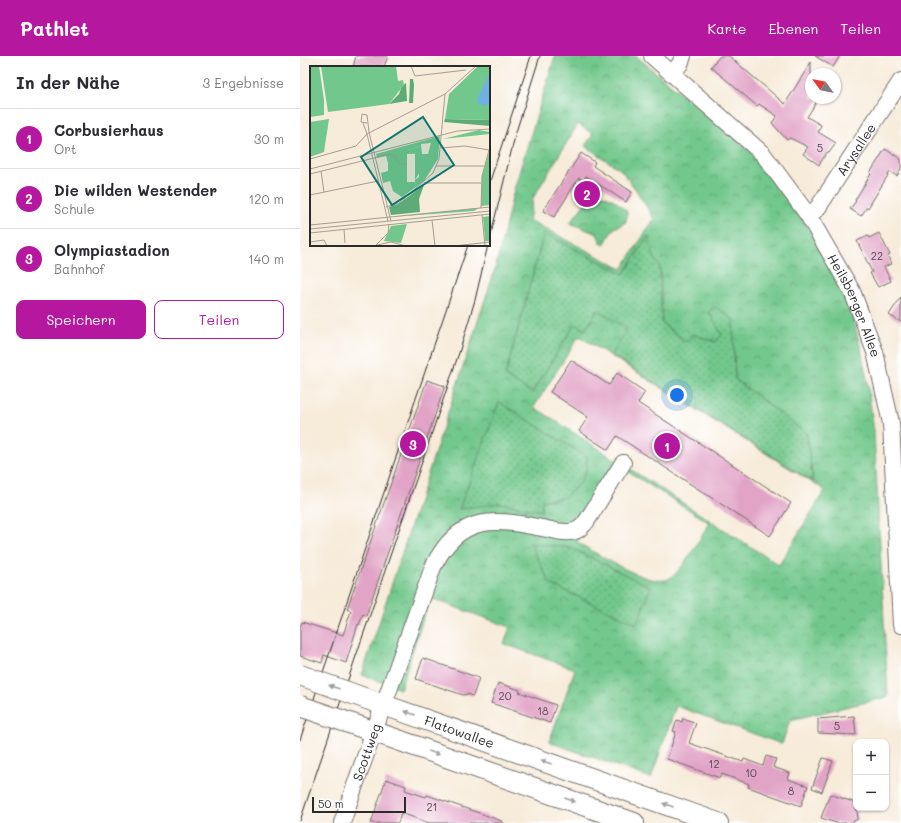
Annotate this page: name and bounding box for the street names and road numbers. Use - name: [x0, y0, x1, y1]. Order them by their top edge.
- street label: Arysallee: [832, 120, 879, 179]
- street label: Heilsberger Allee: [824, 251, 885, 359]
- street label: Flatowallee: [422, 711, 497, 751]
- street label: Scottweg: [348, 721, 384, 783]

